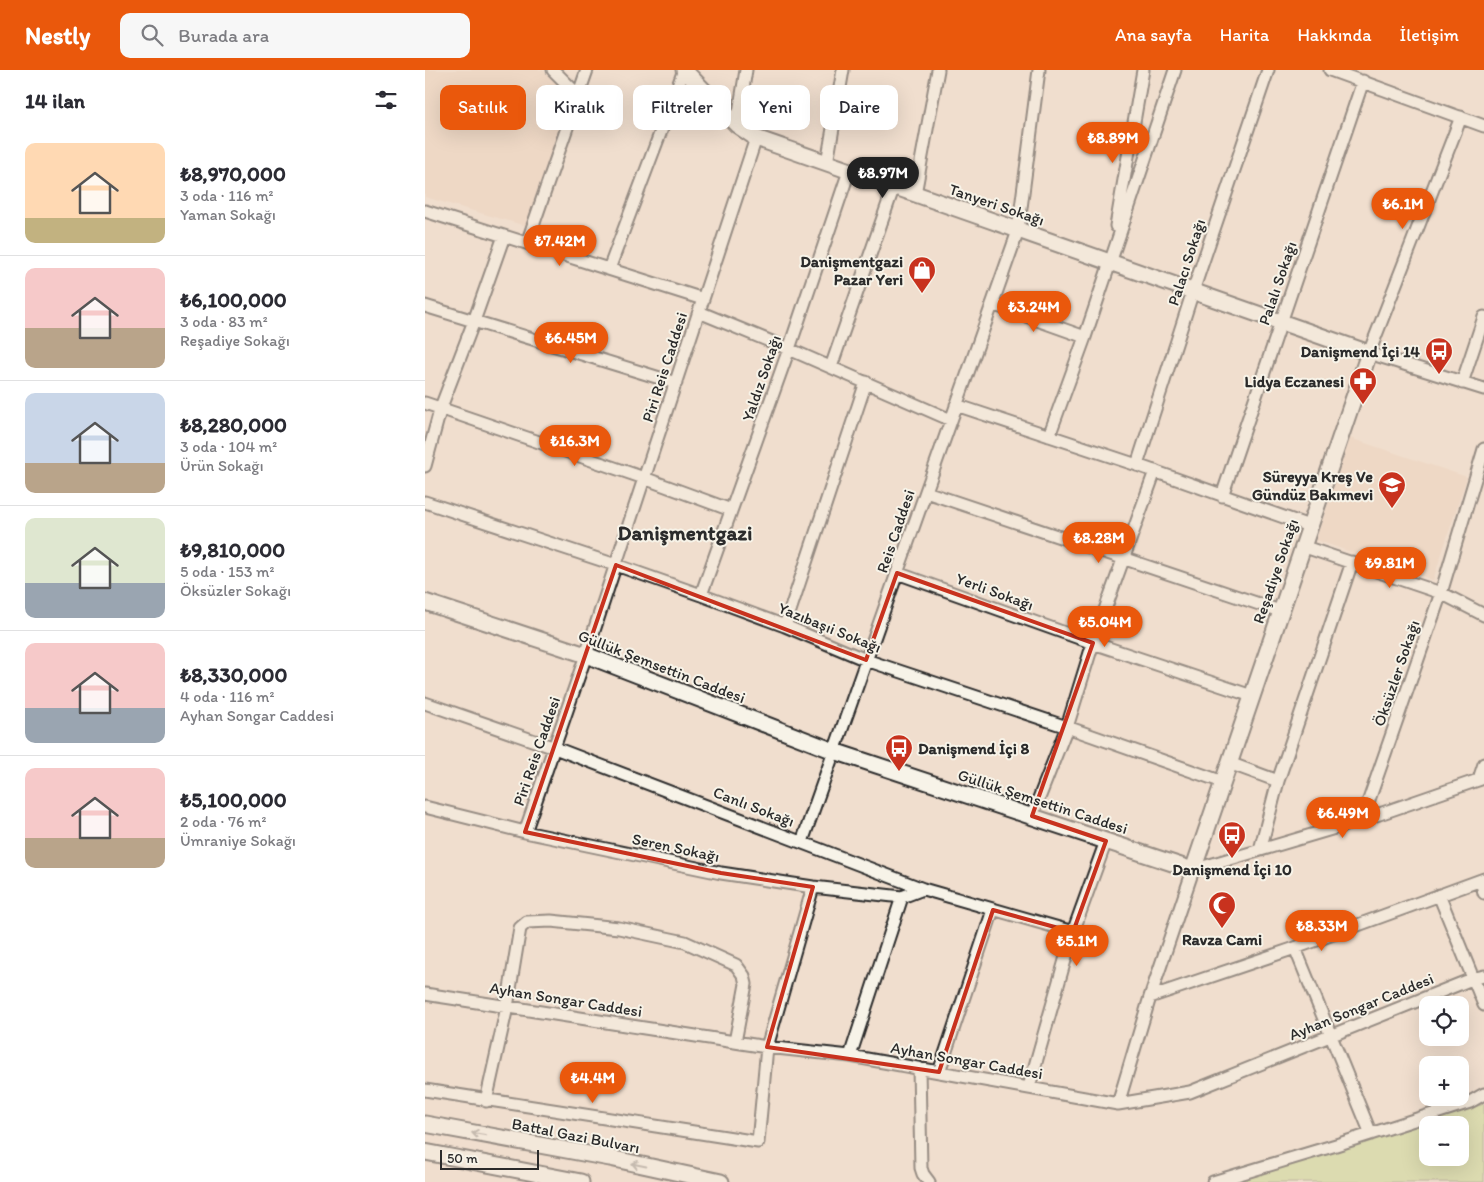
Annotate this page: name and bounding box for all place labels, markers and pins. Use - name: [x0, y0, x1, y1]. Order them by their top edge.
- pin: ₺8.89M: [1072, 122, 1154, 164]
- pin: ₺8.97M: [842, 156, 924, 199]
- pin: ₺6.1M: [1368, 188, 1438, 230]
- pin: ₺7.42M: [519, 224, 601, 267]
- place label: Danişmentgazi Pazar Yeri: [800, 252, 903, 289]
- shop icon: Danişmentgazi Pazar Yeri: [907, 255, 937, 294]
- pin: ₺3.24M: [993, 290, 1075, 333]
- pin: ₺6.45M: [530, 322, 612, 364]
- bus stop icon: Danişmend İçi 14: [1424, 336, 1454, 375]
- place label: Danişmend İçi 14: [1301, 342, 1420, 362]
- pharmacy icon: Lidya Eczanesi: [1348, 366, 1378, 405]
- place label: Lidya Eczanesi: [1244, 372, 1344, 392]
- pin: ₺16.3M: [534, 424, 616, 467]
- place label: Süreyya Kreş Ve Gündüz Bakımevi: [1252, 467, 1373, 504]
- school or university icon: Süreyya Kreş Ve Gündüz Bakımevi: [1377, 470, 1407, 509]
- pin: ₺8.28M: [1058, 522, 1140, 564]
- pin: ₺9.81M: [1349, 546, 1431, 589]
- pin: ₺5.04M: [1064, 606, 1146, 648]
- bus stop icon: Danişmend İçi 8: [884, 733, 914, 772]
- place label: Danişmend İçi 8: [918, 739, 1029, 759]
- pin: ₺6.49M: [1302, 796, 1384, 839]
- bus stop icon: Danişmend İçi 10: [1217, 820, 1247, 859]
- place label: Danişmend İçi 10: [1172, 860, 1292, 880]
- mosque icon: Ravza Cami: [1207, 890, 1237, 929]
- pin: ₺8.33M: [1281, 910, 1363, 952]
- pin: ₺5.1M: [1042, 924, 1112, 967]
- place label: Ravza Cami: [1182, 930, 1262, 949]
- pin: ₺4.4M: [558, 1062, 628, 1104]

